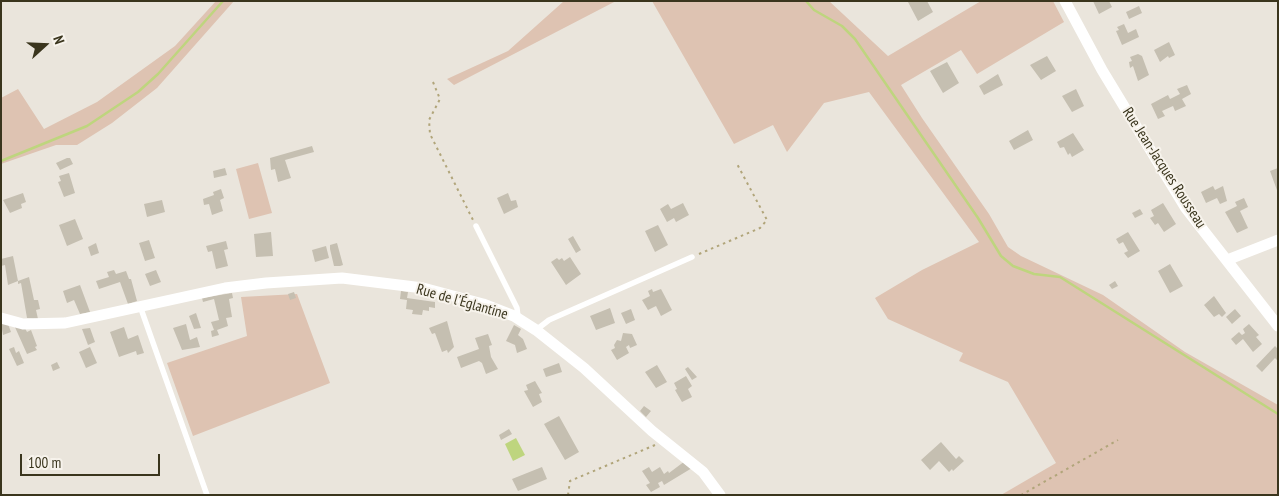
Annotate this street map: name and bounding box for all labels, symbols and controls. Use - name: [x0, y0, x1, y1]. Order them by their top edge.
- north arrow: [20, 20, 70, 70]
- text: N: [49, 33, 69, 47]
- street label: Rue Jean-Jacques Rousseau: [1118, 104, 1210, 232]
- street label: Rue de l'Églantine: [414, 280, 510, 324]
- scale bar: [22, 444, 162, 476]
- text: 100 m: [28, 453, 61, 472]

